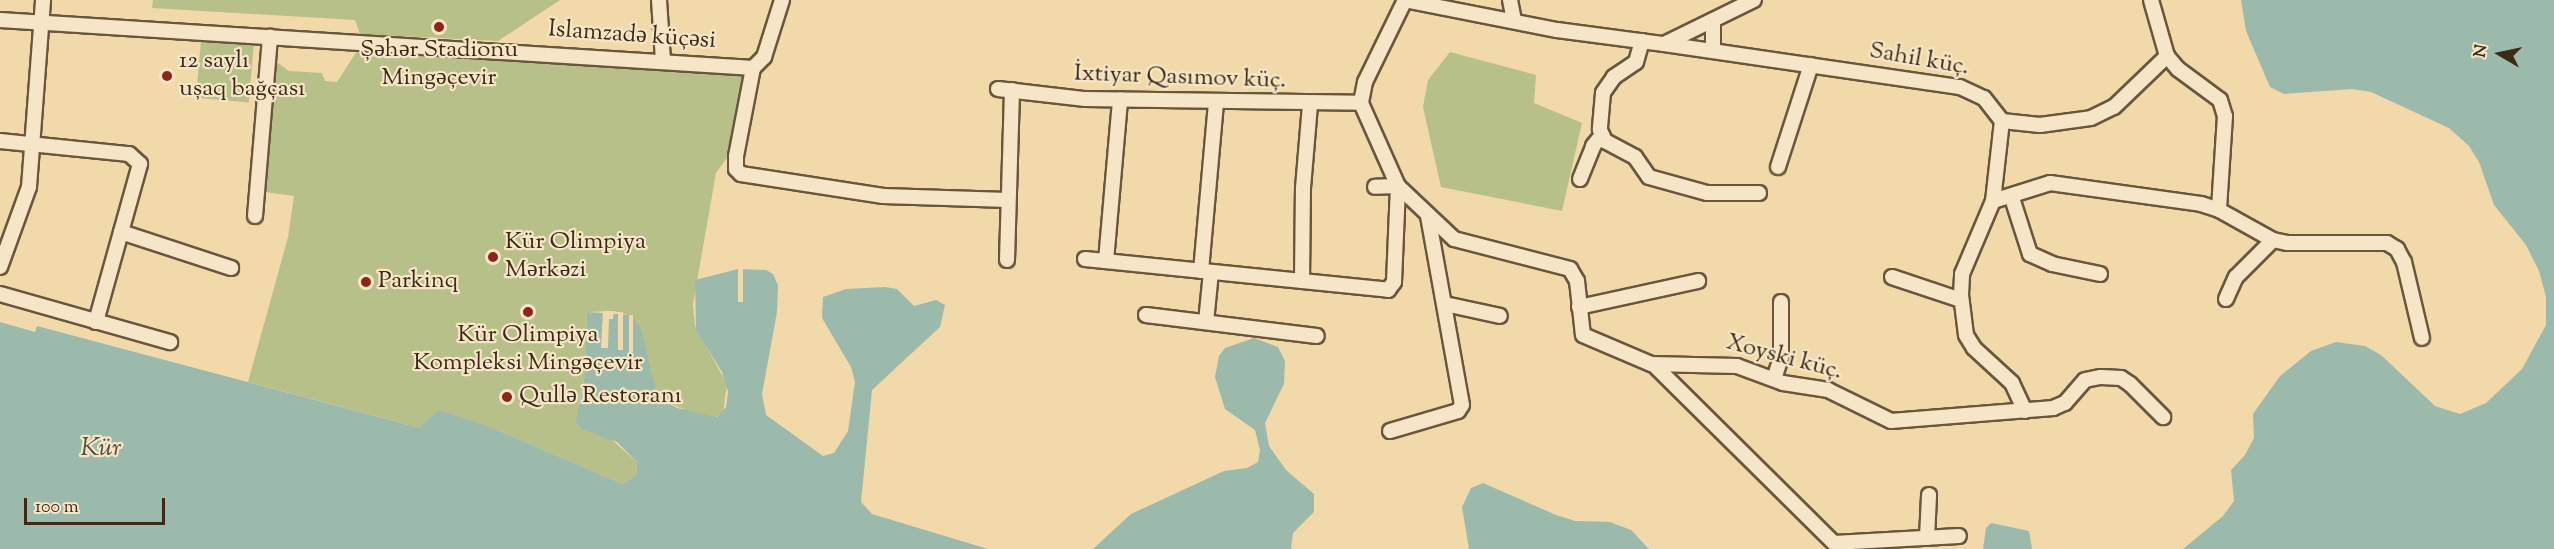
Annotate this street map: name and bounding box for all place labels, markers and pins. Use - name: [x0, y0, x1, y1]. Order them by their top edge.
- marker: Şəhər Stadionu Mingəçevir: [432, 20, 446, 34]
- place label: Şəhər Stadionu Mingəçevir: [360, 37, 518, 93]
- place label: 12 saylı uşaq bağçası: [179, 48, 305, 104]
- marker: 12 saylı uşaq bağçası: [160, 69, 174, 83]
- place label: Kür Olimpiya Mərkəzi: [505, 229, 646, 285]
- marker: Kür Olimpiya Mərkəzi: [486, 250, 500, 264]
- place label: Parkinq: [378, 268, 458, 296]
- marker: Parkinq: [359, 275, 373, 289]
- marker: Kür Olimpiya Kompleksi Mingəçevir: [521, 305, 535, 319]
- place label: Kür Olimpiya Kompleksi Mingəçevir: [413, 322, 643, 378]
- place label: Qullə Restoranı: [519, 383, 682, 411]
- marker: Qullə Restoranı: [500, 390, 514, 404]

